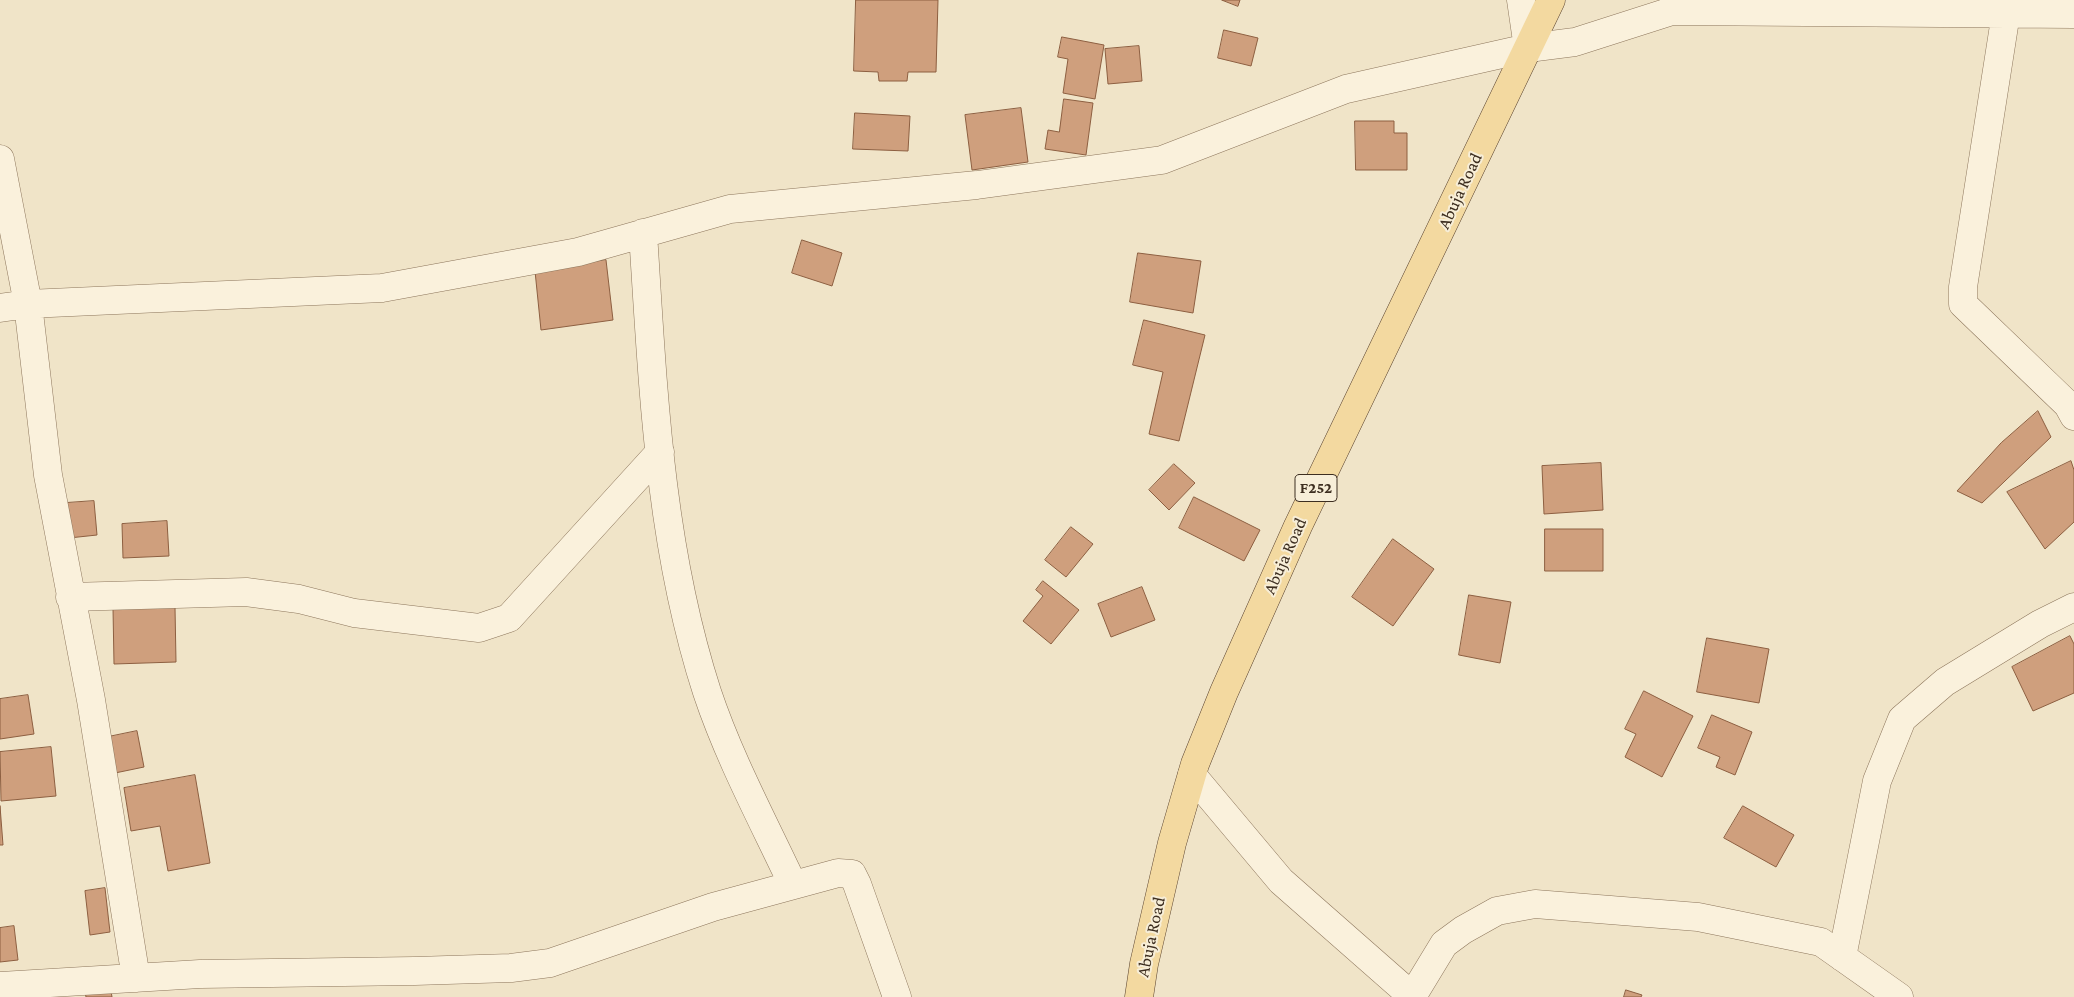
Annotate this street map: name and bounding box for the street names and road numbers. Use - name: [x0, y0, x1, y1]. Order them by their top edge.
- street label: Abuja Road: [1433, 149, 1487, 233]
- road number: F252: [1295, 474, 1337, 502]
- street label: Abuja Road: [1259, 514, 1311, 598]
- street label: Abuja Road: [1132, 895, 1170, 979]

